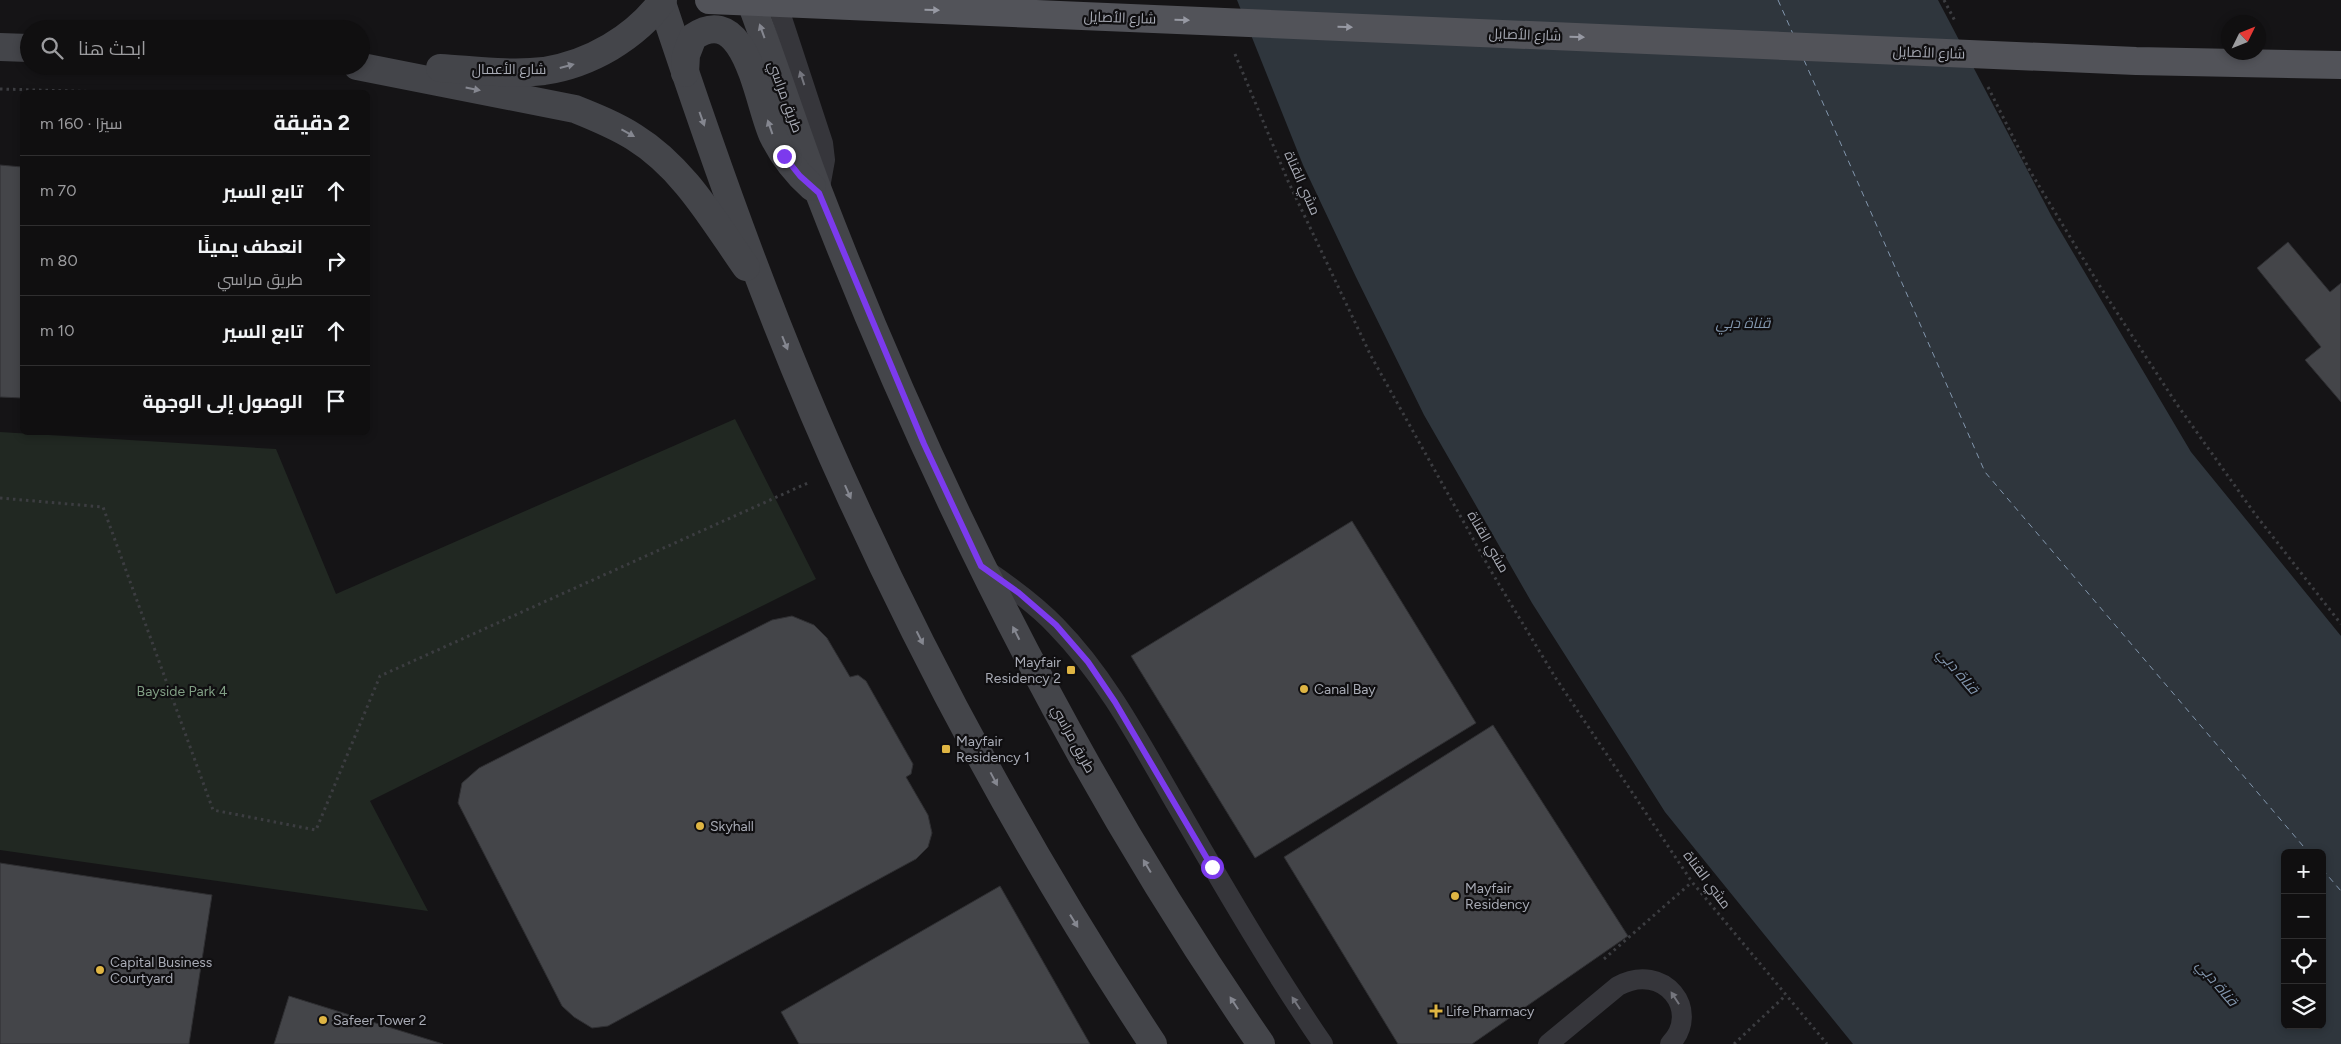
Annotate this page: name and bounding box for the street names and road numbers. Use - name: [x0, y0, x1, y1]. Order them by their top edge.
- street label: شارع الأصايل: [1083, 8, 1157, 28]
- street label: شارع الأصايل: [1488, 25, 1562, 45]
- street label: شارع الأصايل: [1892, 43, 1966, 63]
- street label: طريق مراسي: [762, 59, 806, 136]
- street label: شارع الأعمال: [472, 61, 546, 78]
- street label: مشي القناة: [1278, 148, 1324, 219]
- street label: مشي القناة: [1462, 508, 1512, 577]
- street label: طريق مراسي: [1046, 702, 1099, 777]
- street label: مشي القناة: [1678, 848, 1734, 914]

